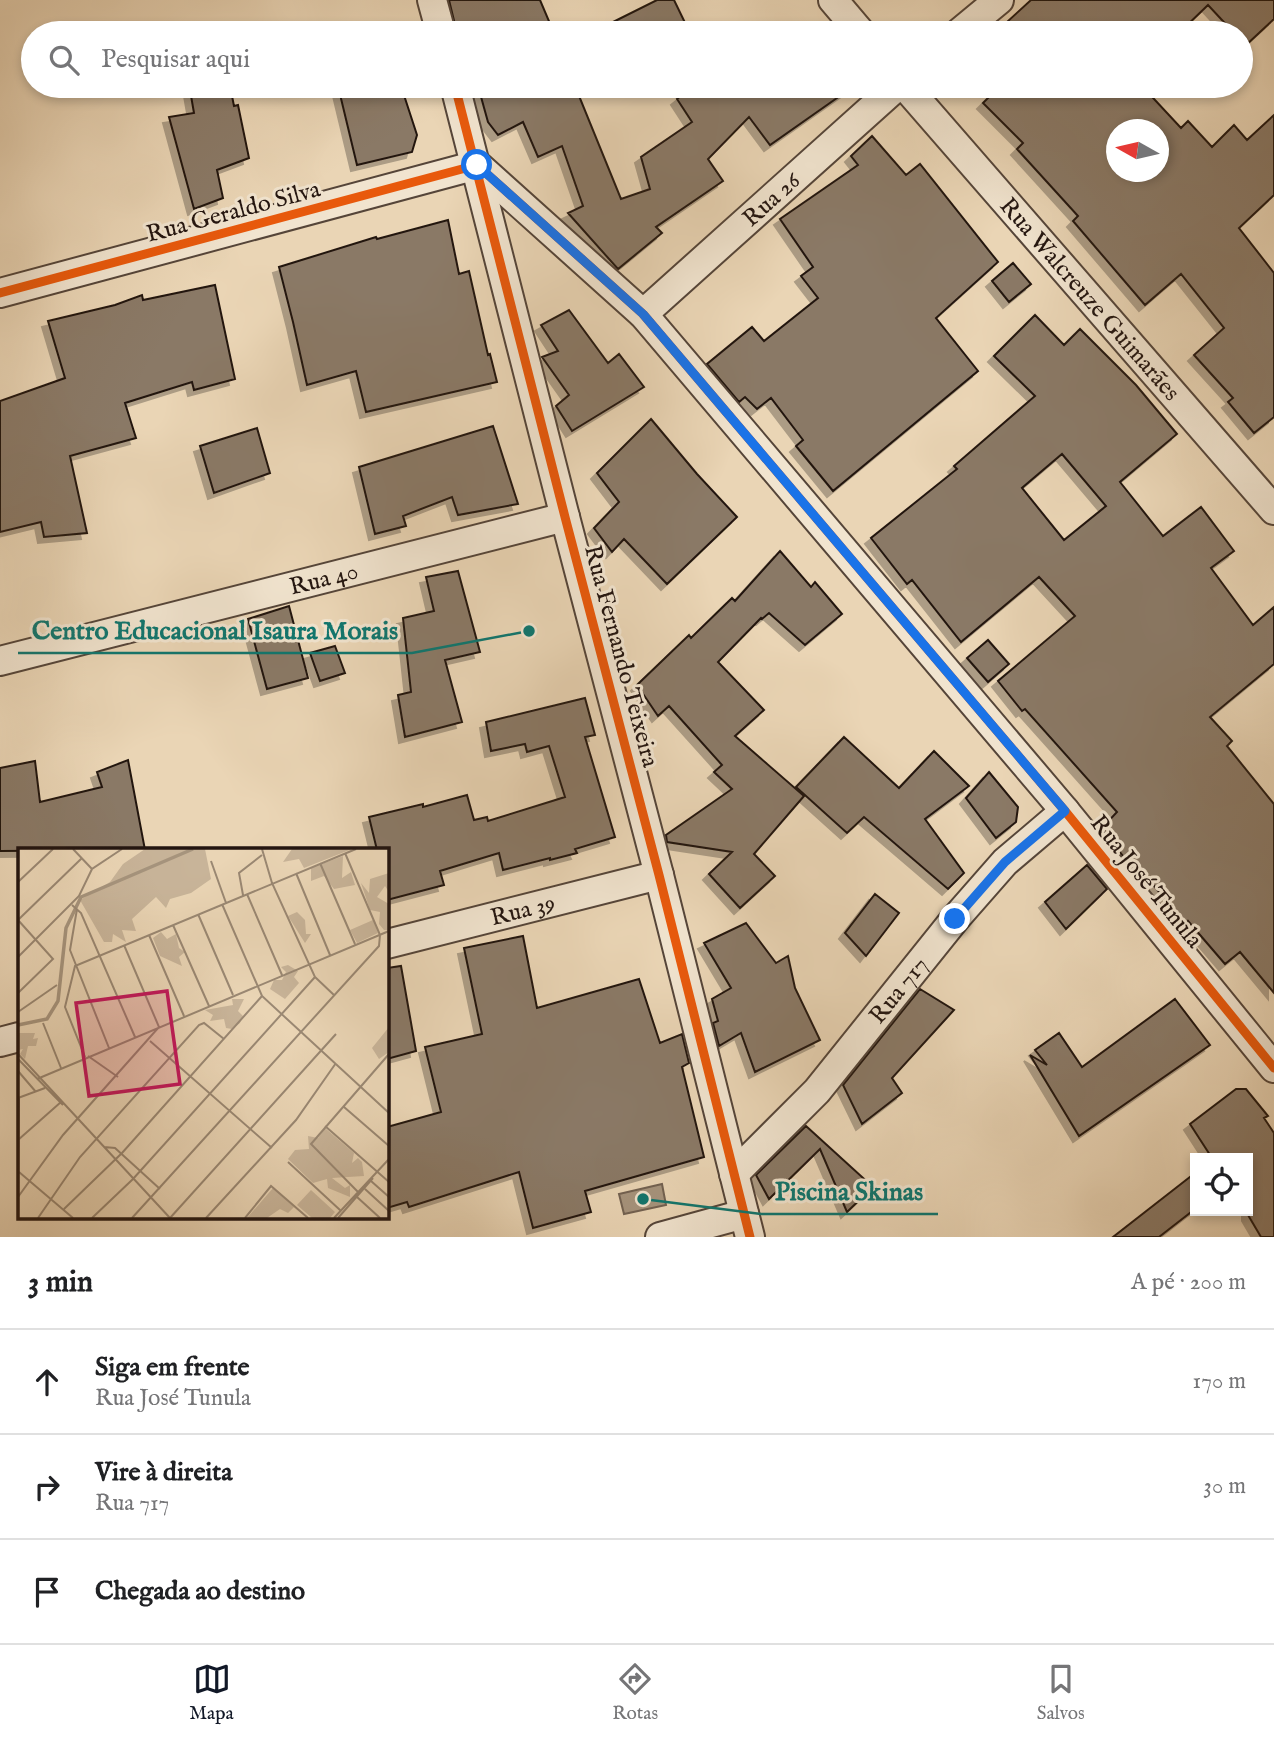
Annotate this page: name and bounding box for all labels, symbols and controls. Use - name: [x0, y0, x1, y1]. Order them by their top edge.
- search box: [21, 21, 1253, 98]
- icon: search: [45, 41, 83, 79]
- text: Pesquisar aqui: [101, 43, 250, 76]
- north arrow: [1106, 119, 1169, 182]
- route start: [461, 149, 492, 180]
- street label: Rua 26: [736, 166, 808, 234]
- street label: Rua Geraldo Silva: [143, 174, 324, 251]
- street label: Rua Walcreuze Guimarães: [992, 191, 1186, 408]
- street label: Rua Fernando Teixeira: [576, 542, 665, 772]
- street label: Rua 40: [286, 556, 362, 604]
- callout: Centro Educacional Isaura Morais: [18, 606, 412, 653]
- text: Centro Educacional Isaura Morais: [32, 615, 398, 648]
- street label: Rua José Tunula: [1083, 809, 1210, 955]
- inset map: [18, 848, 388, 1220]
- street label: Rua 39: [487, 888, 559, 934]
- route end: [939, 903, 970, 934]
- street label: Rua 717: [863, 951, 936, 1031]
- map controls: [1190, 1153, 1253, 1216]
- button: locate: [1190, 1153, 1253, 1216]
- callout: Piscina Skinas: [761, 1167, 938, 1214]
- text: Piscina Skinas: [775, 1176, 923, 1209]
- text: 3 min: [28, 1264, 93, 1302]
- text: A pé · 200 m: [1131, 1268, 1246, 1297]
- text: Siga em frente: [95, 1351, 250, 1384]
- icon: ahead: [28, 1363, 66, 1401]
- text: 170 m: [1193, 1367, 1246, 1396]
- text: Rua José Tunula: [95, 1384, 251, 1413]
- text: Vire à direita: [95, 1456, 232, 1489]
- icon: right: [28, 1468, 66, 1506]
- text: 30 m: [1203, 1472, 1246, 1501]
- text: Rua 717: [95, 1489, 169, 1518]
- icon: arrive: [28, 1573, 66, 1611]
- text: Chegada ao destino: [95, 1575, 305, 1608]
- tab: Mapa: [189, 1660, 234, 1726]
- tab: Rotas: [612, 1660, 658, 1726]
- tab: Salvos: [1037, 1660, 1085, 1726]

